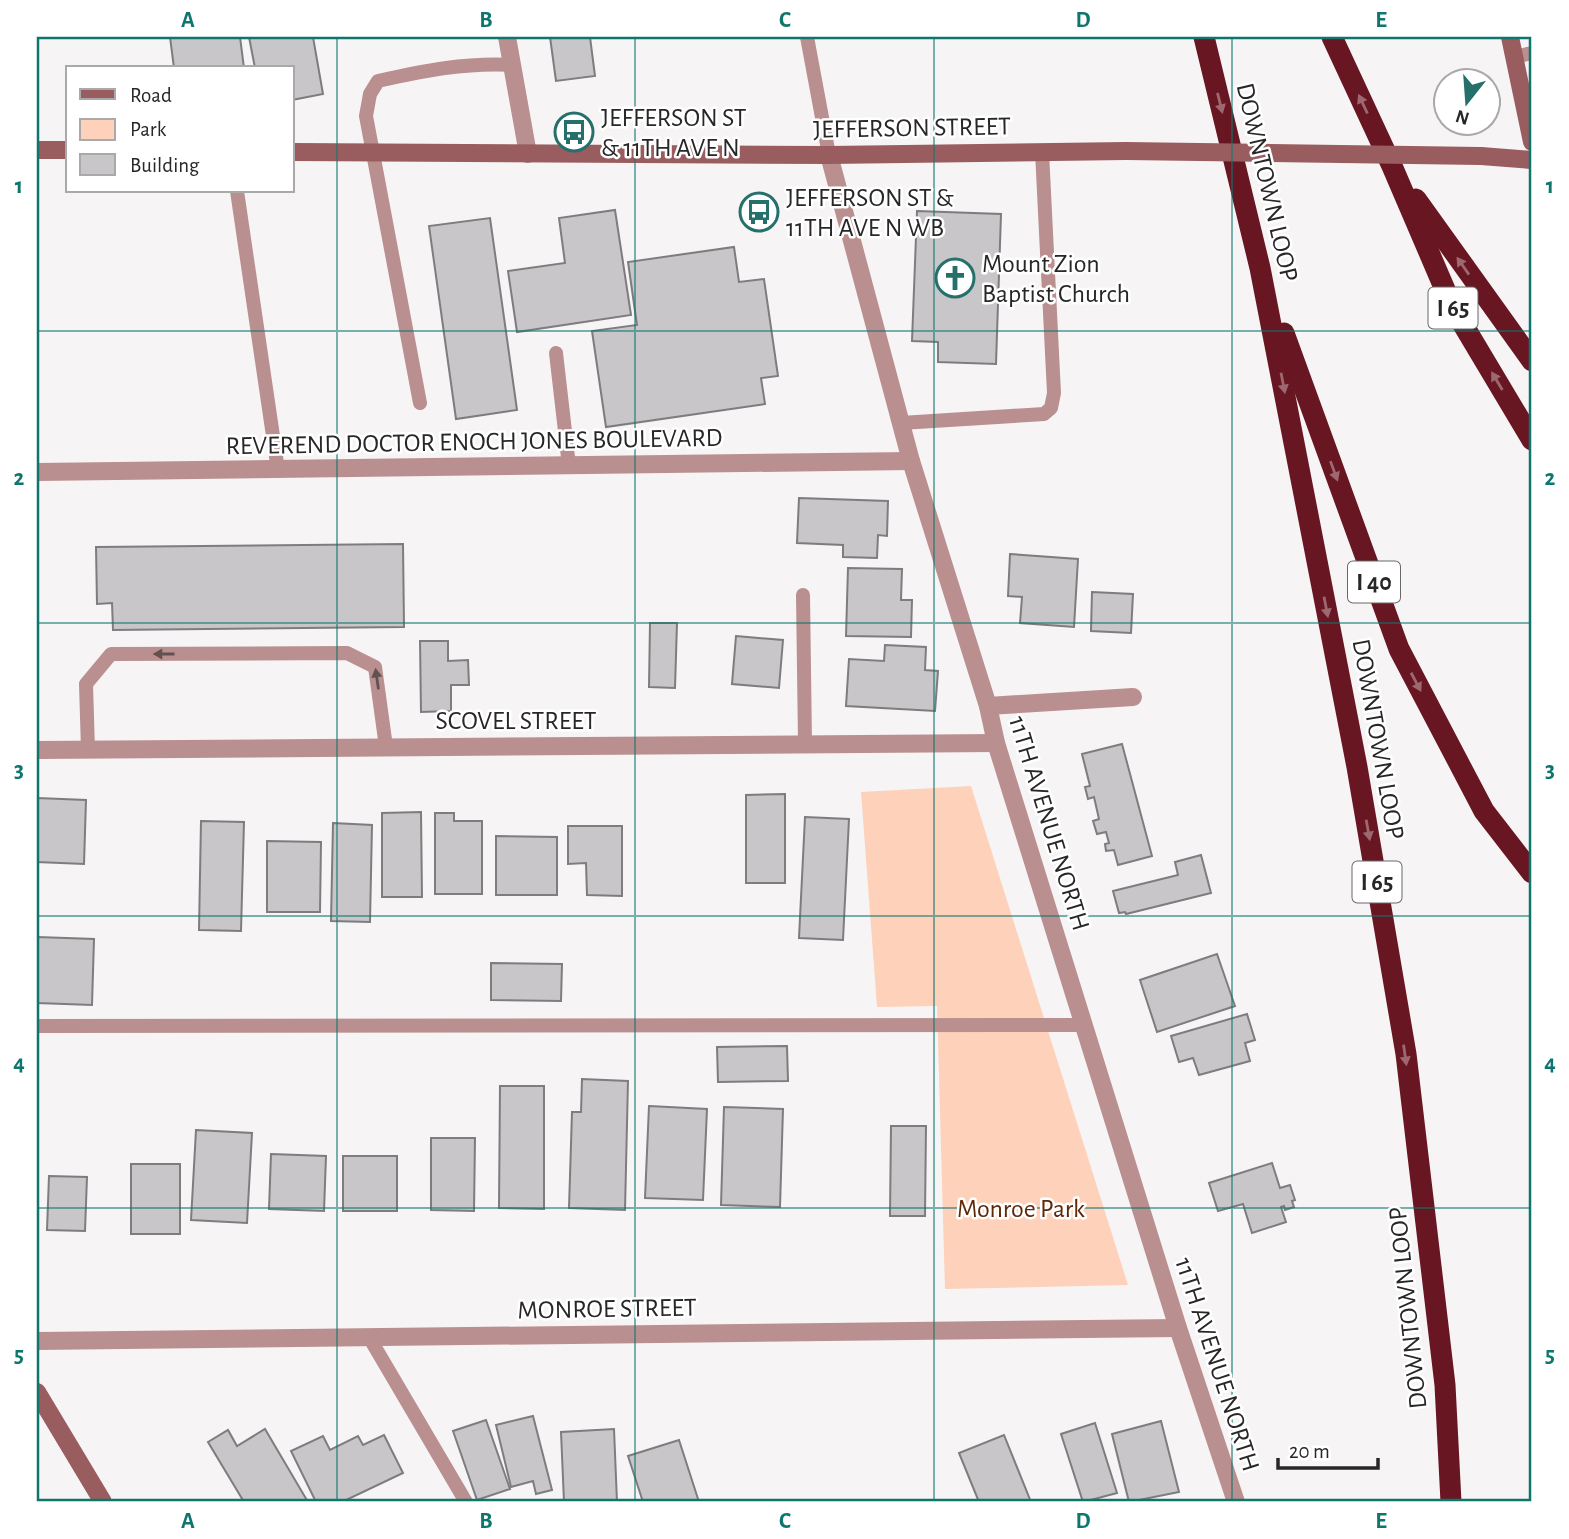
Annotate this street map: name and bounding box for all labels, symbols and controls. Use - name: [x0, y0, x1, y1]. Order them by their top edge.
- text: A: [181, 9, 195, 32]
- text: B: [479, 9, 493, 32]
- text: C: [779, 9, 791, 32]
- text: D: [1075, 9, 1091, 32]
- text: E: [1375, 9, 1387, 32]
- legend: [66, 66, 294, 192]
- north arrow: [1432, 66, 1502, 136]
- street label: DOWNTOWN LOOP: [1232, 80, 1303, 284]
- text: Road: [130, 85, 172, 106]
- one-way arrow: [1215, 92, 1226, 114]
- one-way arrow: [1357, 94, 1369, 114]
- place label: JEFFERSON ST & 11TH AVE N: [601, 105, 747, 161]
- text: N: [1453, 106, 1472, 128]
- bus stop icon: JEFFERSON ST & 11TH AVE N: [553, 111, 595, 153]
- street label: JEFFERSON STREET: [813, 113, 1011, 143]
- text: Park: [130, 119, 167, 140]
- text: Building: [130, 155, 200, 176]
- text: 1: [15, 175, 23, 198]
- text: 1: [1546, 175, 1554, 198]
- place label: JEFFERSON ST & 11TH AVE N WB: [786, 185, 954, 241]
- bus stop icon: JEFFERSON ST & 11TH AVE N WB: [738, 191, 780, 233]
- place label: Mount Zion Baptist Church: [982, 251, 1130, 307]
- church icon: Mount Zion Baptist Church: [934, 257, 976, 299]
- one-way arrow: [1456, 257, 1470, 275]
- road number: I 65: [1428, 288, 1478, 328]
- one-way arrow: [1277, 372, 1288, 394]
- one-way arrow: [1491, 372, 1503, 391]
- street label: REVEREND DOCTOR ENOCH JONES BOULEVARD: [225, 425, 723, 459]
- one-way arrow: [1329, 460, 1340, 481]
- text: 2: [14, 467, 25, 490]
- text: 2: [1545, 467, 1556, 490]
- road number: I 40: [1348, 562, 1400, 602]
- one-way arrow: [1321, 596, 1332, 618]
- street label: DOWNTOWN LOOP: [1348, 637, 1408, 841]
- one-way arrow: [152, 648, 174, 660]
- one-way arrow: [371, 668, 382, 690]
- one-way arrow: [1410, 673, 1422, 692]
- street label: SCOVEL STREET: [436, 708, 597, 734]
- street label: 11TH AVENUE NORTH: [1004, 713, 1094, 934]
- text: 3: [14, 759, 24, 782]
- text: 3: [1545, 759, 1555, 782]
- one-way arrow: [1363, 819, 1374, 841]
- road number: I 65: [1352, 862, 1402, 902]
- one-way arrow: [1400, 1044, 1411, 1066]
- text: 4: [13, 1052, 25, 1075]
- text: 4: [1544, 1052, 1556, 1075]
- park label: Monroe Park: [957, 1196, 1085, 1222]
- street label: DOWNTOWN LOOP: [1384, 1206, 1432, 1410]
- street label: 11TH AVENUE NORTH: [1170, 1254, 1264, 1474]
- street label: MONROE STREET: [517, 1294, 697, 1324]
- text: 5: [14, 1344, 24, 1367]
- text: 5: [1545, 1344, 1555, 1367]
- scale bar: [1278, 1427, 1378, 1471]
- text: 20 m: [1289, 1441, 1330, 1462]
- text: A: [181, 1510, 195, 1533]
- text: B: [479, 1510, 493, 1533]
- text: C: [779, 1510, 791, 1533]
- text: D: [1075, 1510, 1091, 1533]
- text: E: [1375, 1510, 1387, 1533]

